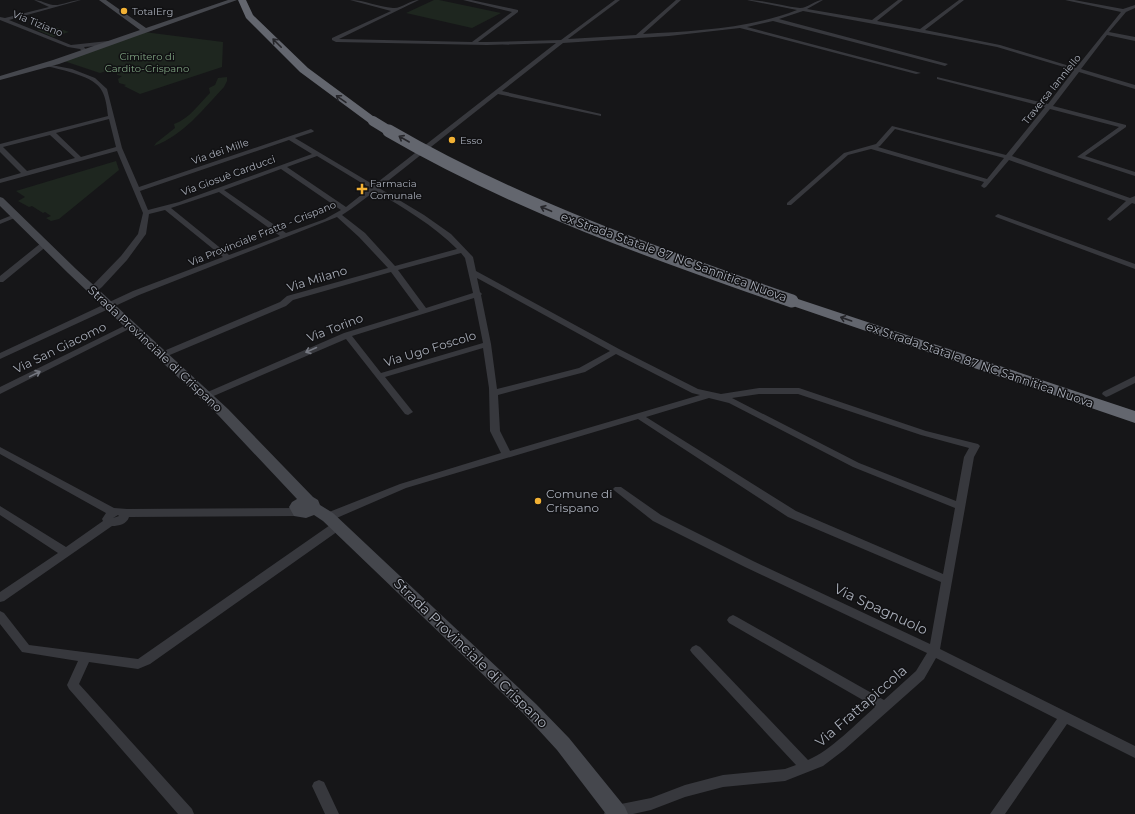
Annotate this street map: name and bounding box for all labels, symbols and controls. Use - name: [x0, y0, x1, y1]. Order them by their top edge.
- place label: TotalErg: [132, 5, 173, 18]
- marker: TotalErg: [119, 6, 129, 16]
- street label: Via Tiziano: [11, 7, 65, 39]
- one-way arrow: [272, 38, 282, 48]
- park label: Cimitero di Cardito-Crispano: [105, 50, 189, 75]
- street label: Traversa Ianniello: [1019, 52, 1084, 127]
- one-way arrow: [335, 94, 346, 103]
- place label: Esso: [460, 134, 483, 147]
- one-way arrow: [398, 135, 410, 143]
- marker: Esso: [447, 135, 457, 145]
- street label: Via dei Mille: [190, 136, 251, 167]
- street label: Via Giosuè Carducci: [179, 152, 277, 199]
- place label: Farmacia Comunale: [370, 177, 422, 202]
- marker: Farmacia Comunale: [357, 184, 367, 194]
- street label: Via Provinciale Fratta - Crispano: [186, 198, 338, 269]
- one-way arrow: [540, 205, 552, 213]
- street label: ex Strada Statale 87 NC Sannitica Nuova: [559, 208, 789, 305]
- street label: Via Milano: [285, 262, 349, 295]
- street label: Strada Provinciale di Crispano: [85, 282, 226, 415]
- street label: Via Torino: [305, 310, 365, 345]
- one-way arrow: [840, 315, 853, 322]
- street label: ex Strada Statale 87 NC Sannitica Nuova: [864, 318, 1096, 411]
- street label: Via San Giacomo: [11, 319, 109, 377]
- street label: Via Ugo Foscolo: [382, 327, 478, 370]
- one-way arrow: [306, 347, 318, 354]
- one-way arrow: [29, 370, 41, 377]
- place label: Comune di Crispano: [546, 486, 612, 515]
- marker: Comune di Crispano: [533, 496, 543, 506]
- street label: Strada Provinciale di Crispano: [390, 574, 552, 732]
- street label: Via Spagnuolo: [831, 579, 931, 639]
- street label: Via Frattapiccola: [811, 661, 911, 751]

